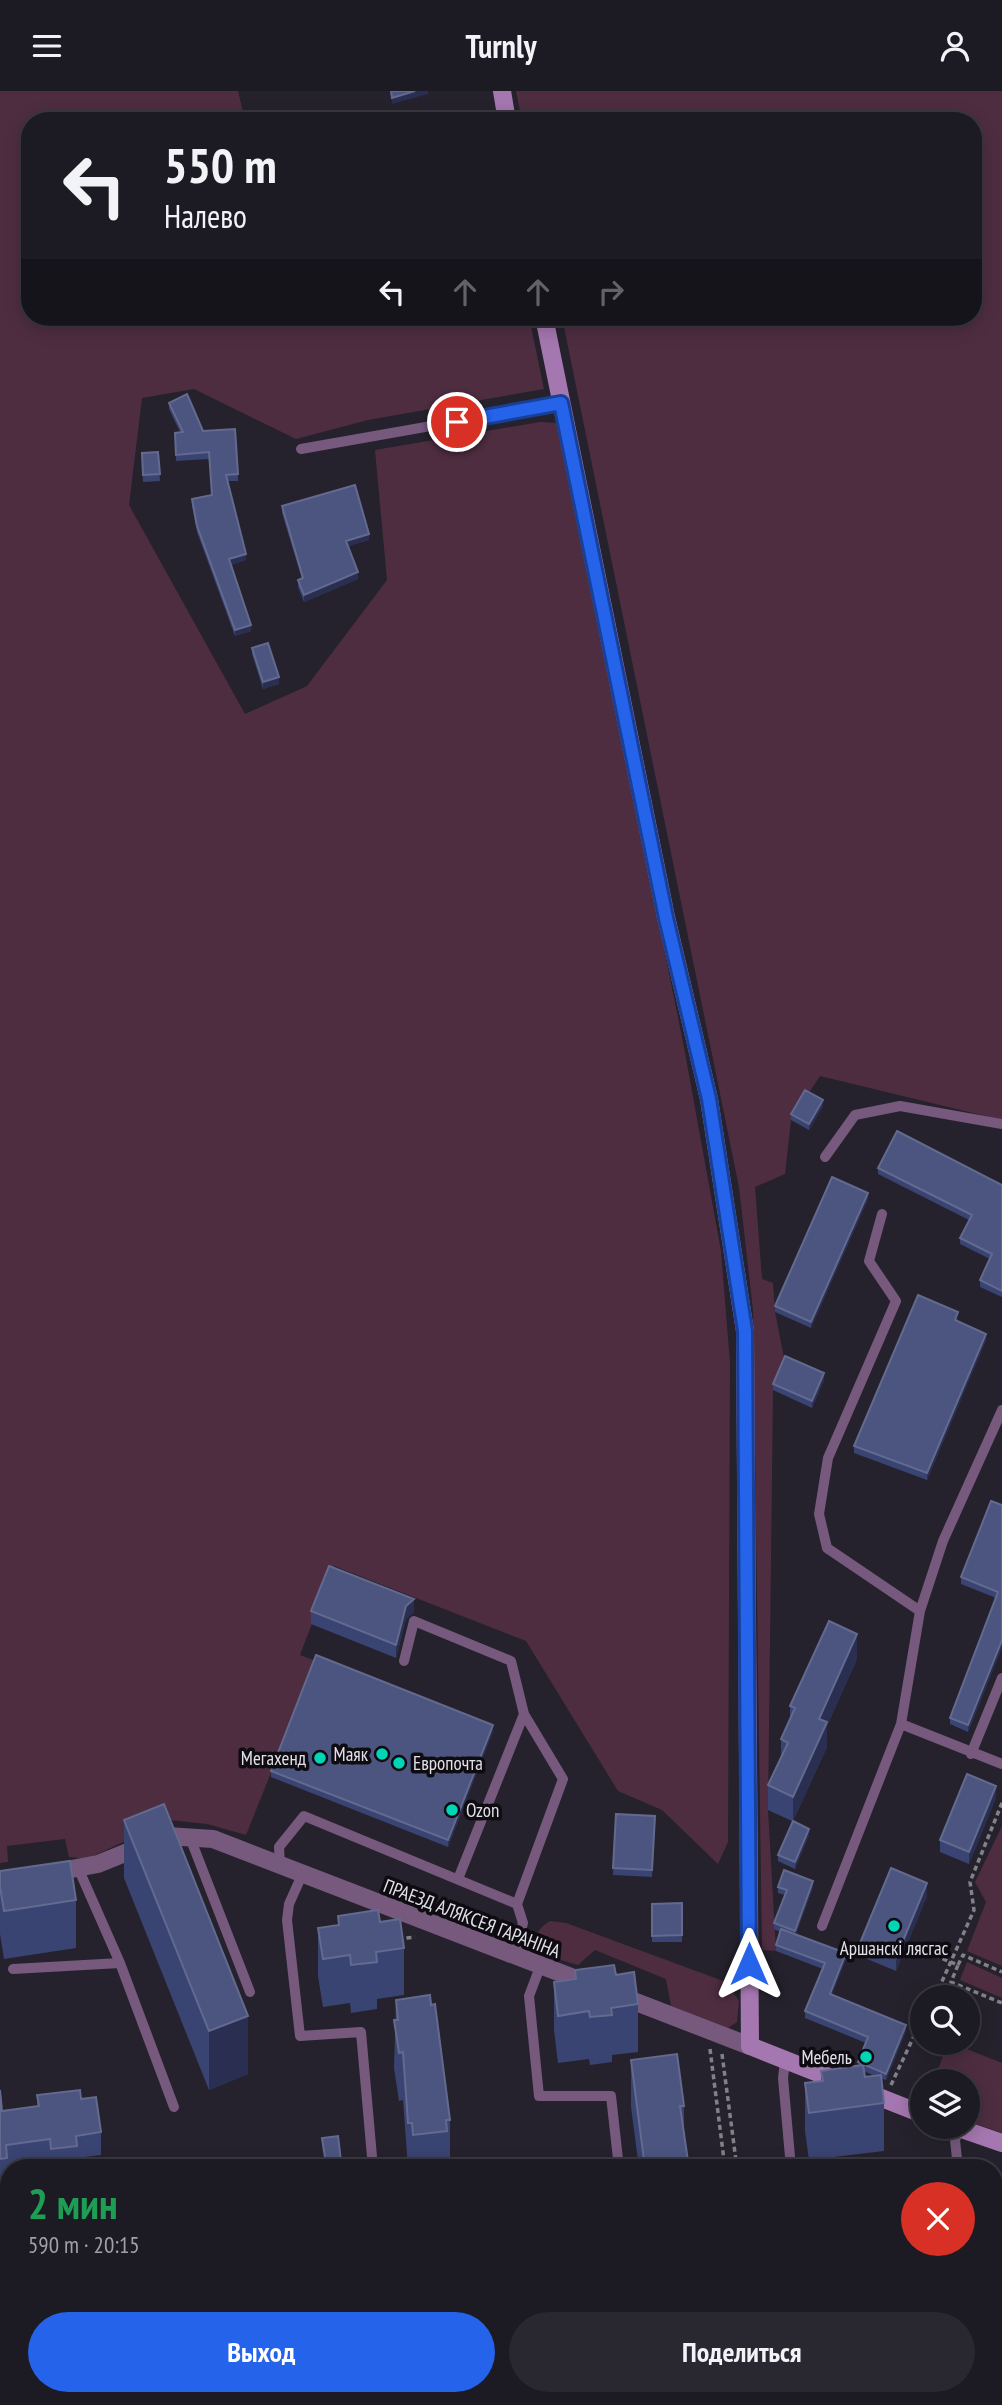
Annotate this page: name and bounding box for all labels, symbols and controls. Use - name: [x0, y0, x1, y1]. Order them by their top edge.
- text: Turnly: [465, 25, 537, 67]
- icon: menu: [28, 27, 66, 65]
- icon: person: [936, 27, 974, 65]
- text: 550 m: [164, 133, 277, 197]
- icon: left: [49, 140, 140, 231]
- text: Налево: [164, 195, 247, 237]
- icon: left: [373, 273, 411, 311]
- icon: ahead: [446, 273, 484, 311]
- icon: ahead: [519, 273, 557, 311]
- icon: right: [592, 273, 630, 311]
- pin: [427, 392, 487, 452]
- icon: arrive: [438, 403, 476, 441]
- place label: Маяк: [334, 1742, 369, 1766]
- place label: Мегахенд: [241, 1746, 307, 1770]
- marker: Маяк: [374, 1746, 390, 1762]
- marker: Мегахенд: [312, 1750, 328, 1766]
- place label: Европочта: [413, 1751, 483, 1775]
- marker: Европочта: [391, 1755, 407, 1771]
- place label: Ozon: [466, 1798, 499, 1822]
- marker: Ozon: [444, 1802, 460, 1818]
- street label: ПРАЕЗД АЛЯКСЕЯ ГАРАНІНА: [380, 1873, 564, 1963]
- marker: Аршанскі лясгас: [886, 1918, 902, 1934]
- position arrow: [712, 1927, 786, 2001]
- place label: Аршанскі лясгас: [840, 1936, 948, 1960]
- map controls: [910, 1985, 980, 2139]
- button: search: [910, 1985, 980, 2055]
- place label: Мебель: [801, 2045, 852, 2069]
- marker: Мебель: [858, 2049, 874, 2065]
- button: layers: [910, 2069, 980, 2139]
- text: 2 мин: [28, 2176, 118, 2231]
- button: close: [901, 2182, 975, 2256]
- text: 590 m · 20:15: [28, 2230, 140, 2259]
- button: Выход: [28, 2312, 495, 2392]
- button: Поделиться: [509, 2312, 975, 2392]

